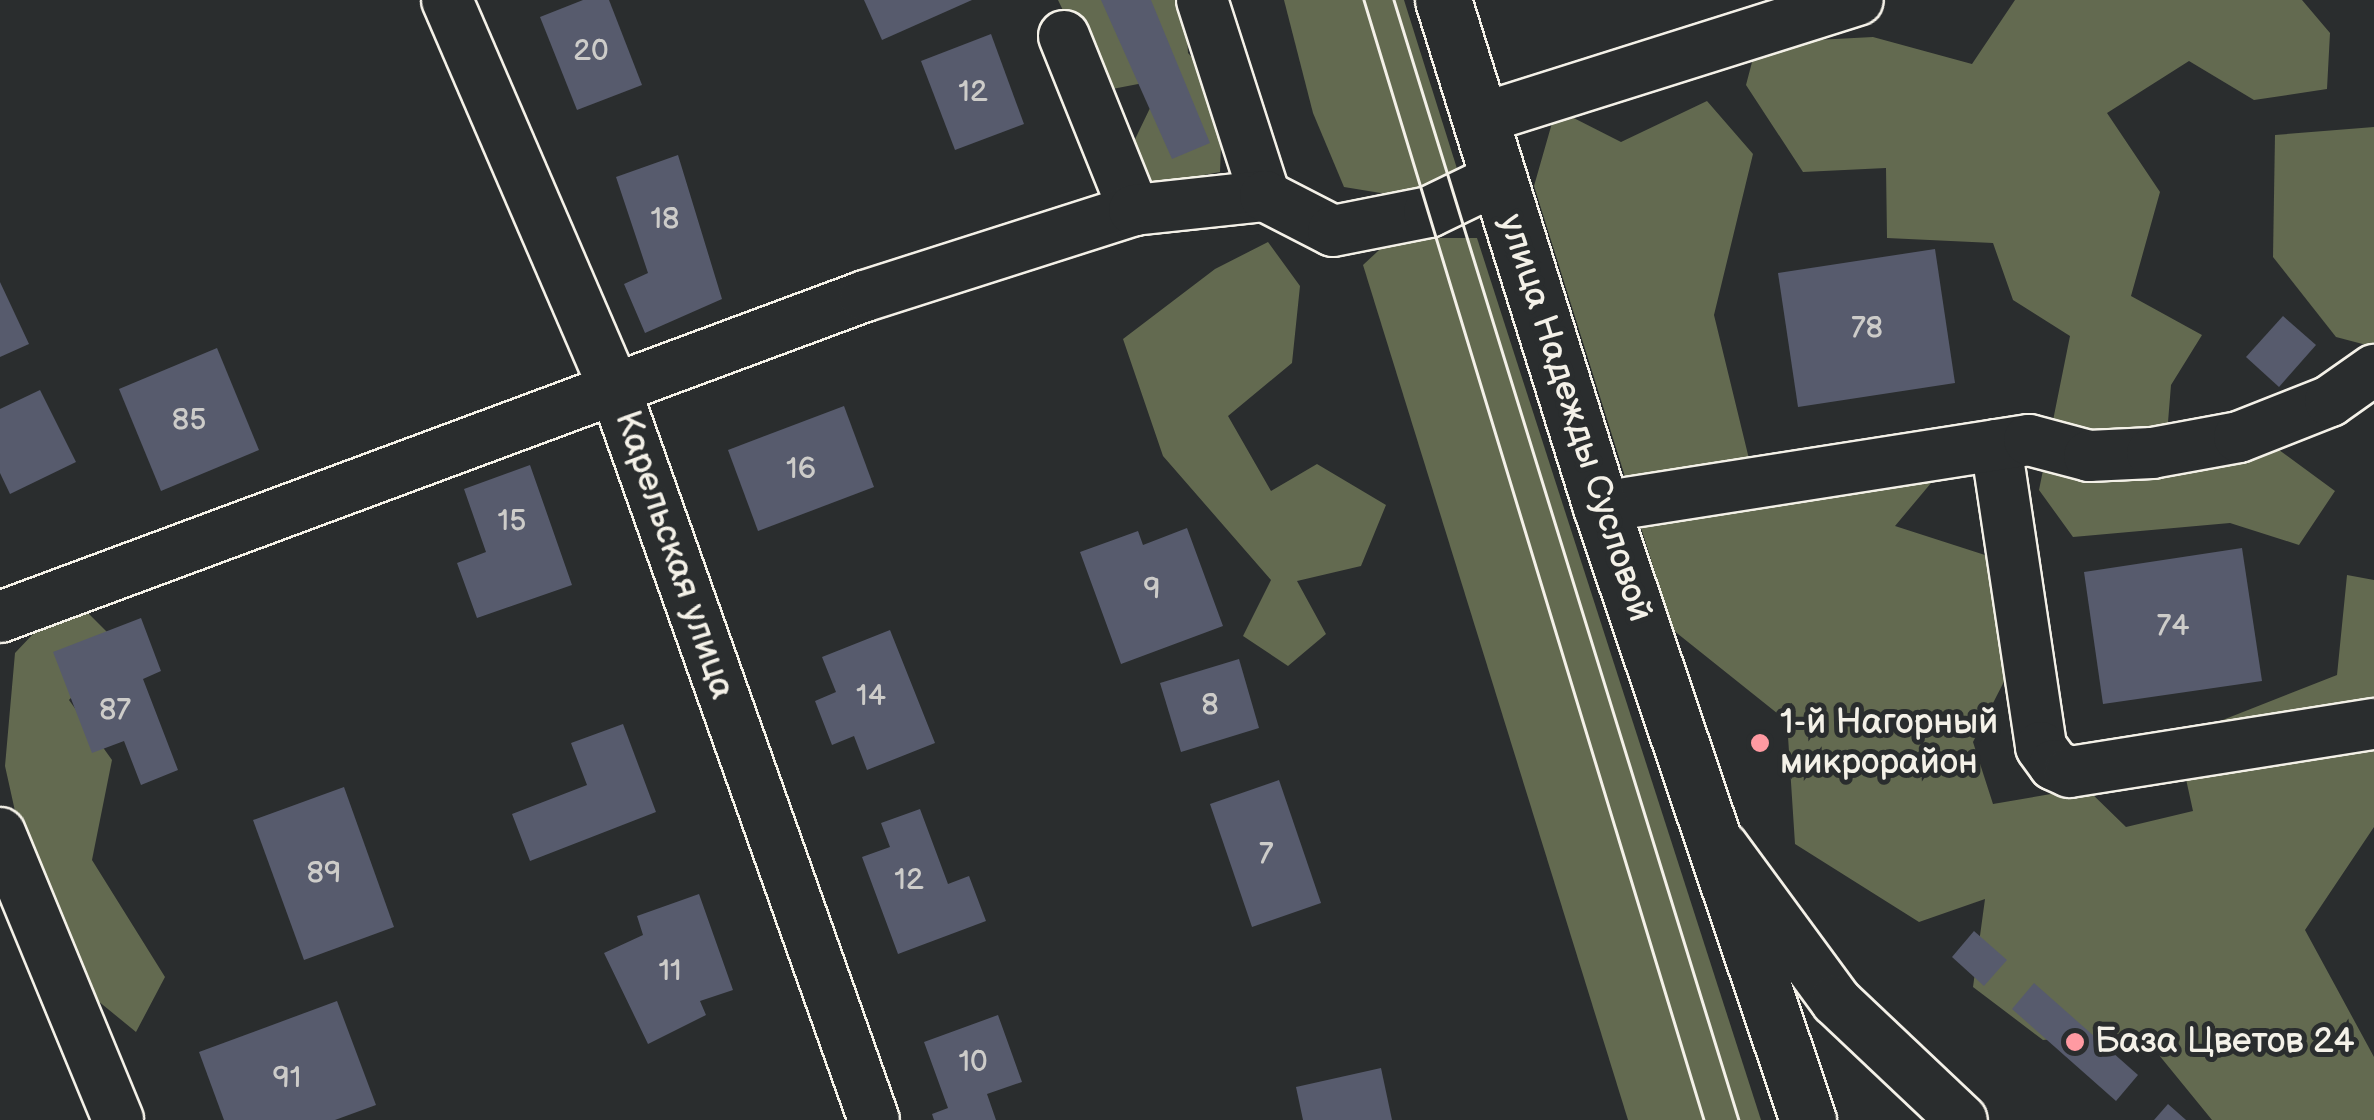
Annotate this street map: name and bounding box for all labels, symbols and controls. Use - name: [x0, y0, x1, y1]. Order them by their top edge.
- house number: 20: [573, 33, 609, 69]
- house number: 12: [958, 74, 988, 110]
- house number: 18: [650, 201, 680, 237]
- street label: улица Надежды Сусловой: [1489, 209, 1661, 627]
- house number: 78: [1851, 310, 1883, 346]
- house number: 85: [172, 402, 206, 438]
- street label: Карельская улица: [605, 406, 743, 704]
- house number: 16: [786, 451, 816, 487]
- house number: 15: [498, 503, 526, 539]
- house number: 9: [1143, 571, 1161, 607]
- house number: 74: [2156, 608, 2190, 644]
- house number: 14: [856, 678, 886, 714]
- house number: 8: [1201, 687, 1219, 723]
- house number: 87: [99, 692, 131, 728]
- place label: 1-й Нагорный микрорайон: [1780, 702, 1998, 784]
- marker: 1-й Нагорный микрорайон: [1749, 732, 1771, 754]
- house number: 7: [1259, 836, 1273, 872]
- house number: 89: [307, 855, 341, 891]
- house number: 12: [894, 862, 924, 898]
- house number: 11: [658, 953, 682, 989]
- place label: База Цветов 24: [2095, 1021, 2355, 1063]
- marker: База Цветов 24: [2064, 1031, 2086, 1053]
- house number: 10: [958, 1044, 988, 1080]
- house number: 91: [273, 1060, 301, 1096]

